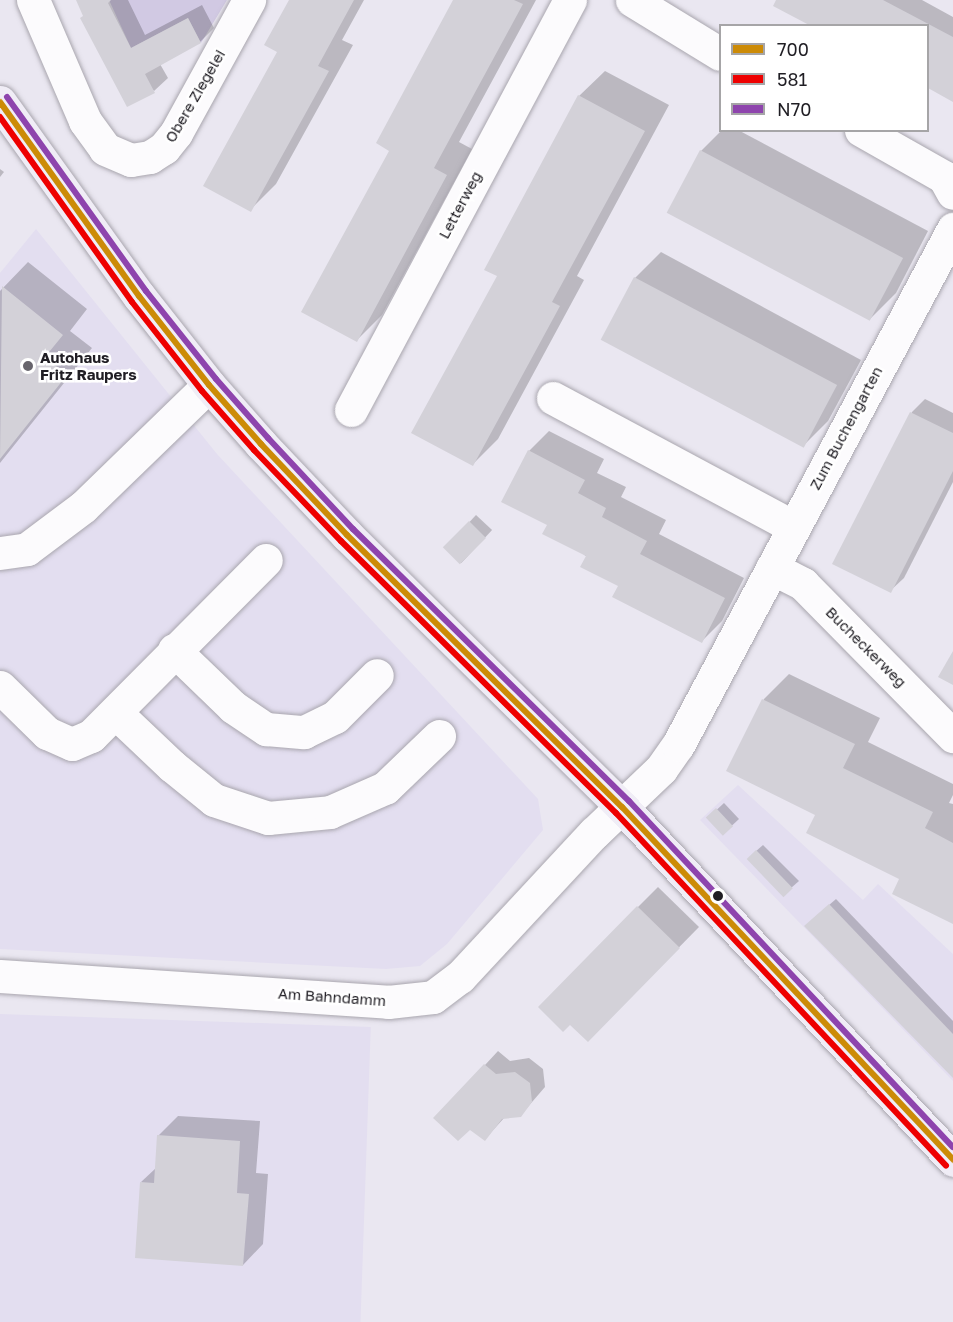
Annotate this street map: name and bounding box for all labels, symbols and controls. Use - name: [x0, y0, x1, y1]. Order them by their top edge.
- legend: [719, 24, 929, 132]
- text: 700: [777, 38, 809, 60]
- street label: Obere Ziegelei: [161, 46, 229, 146]
- text: 581: [777, 68, 807, 90]
- text: N70: [777, 98, 811, 120]
- street label: Letterweg: [435, 168, 485, 242]
- place label: Autohaus Fritz Raupers: [40, 348, 137, 383]
- marker: Autohaus Fritz Raupers: [21, 359, 35, 373]
- street label: Zum Buchengarten: [806, 363, 886, 493]
- street label: Bucheckerweg: [822, 603, 910, 691]
- unlabelled marker: [712, 890, 724, 902]
- street label: Am Bahndamm: [277, 984, 387, 1010]

